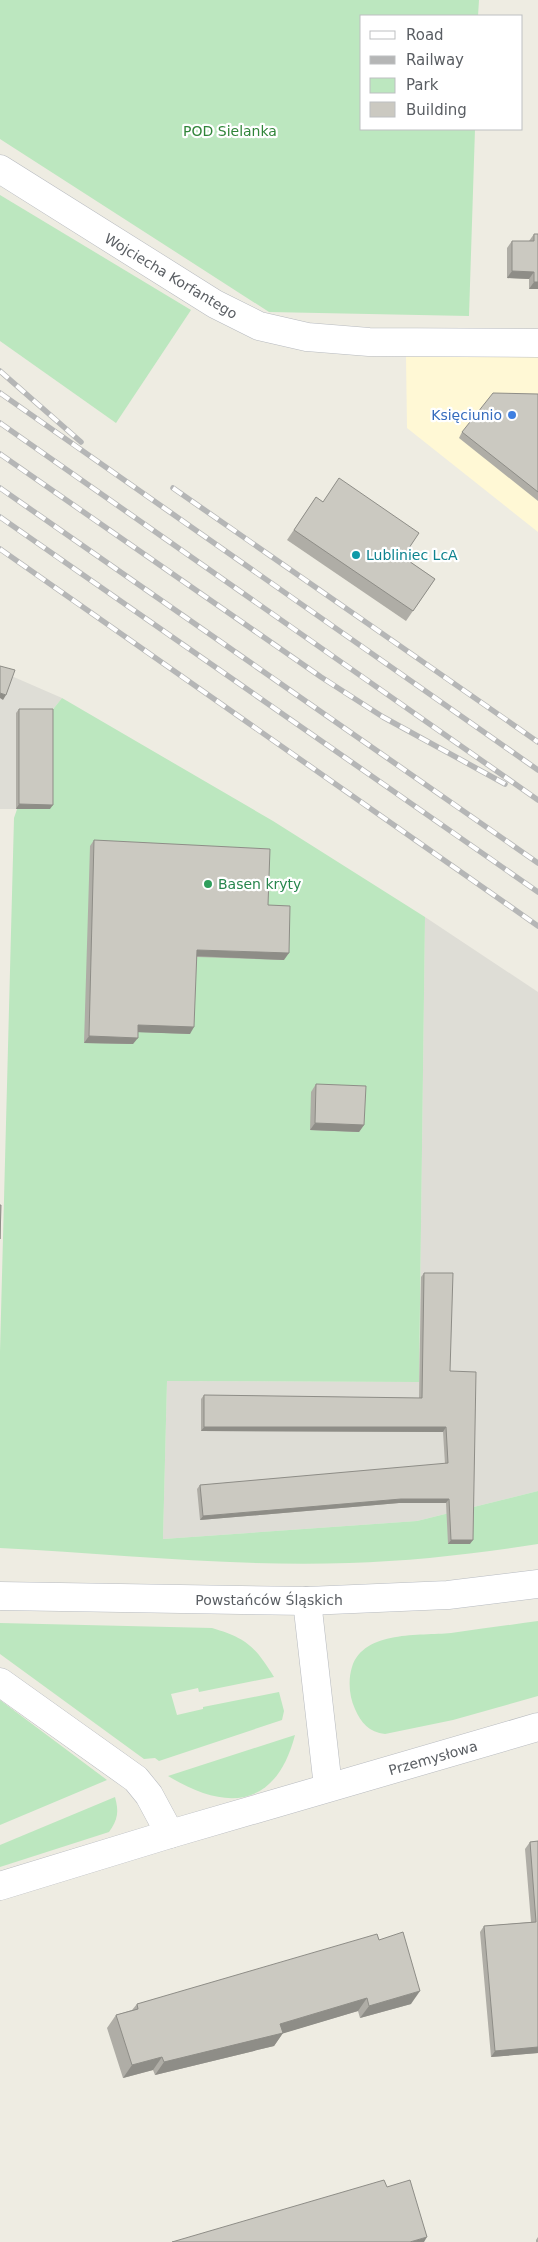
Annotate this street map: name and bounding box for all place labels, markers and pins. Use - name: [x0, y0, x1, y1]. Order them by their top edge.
- place label: Księciunio: [431, 407, 502, 423]
- marker: Księciunio: [506, 409, 518, 421]
- place label: Lubliniec LcA: [366, 547, 458, 563]
- marker: Lubliniec LcA: [350, 549, 362, 561]
- place label: Basen kryty: [218, 876, 301, 892]
- marker: Basen kryty: [202, 878, 214, 890]

